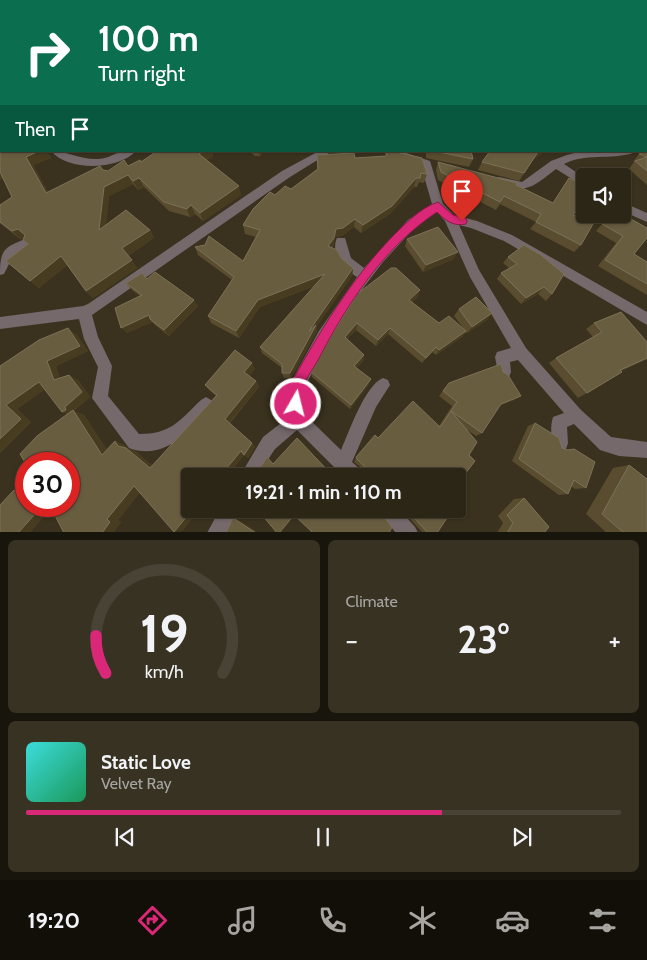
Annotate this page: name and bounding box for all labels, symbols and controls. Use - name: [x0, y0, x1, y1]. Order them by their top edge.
- text: 100 m: [98, 17, 199, 60]
- icon: right: [15, 20, 80, 85]
- text: Turn right: [98, 60, 185, 87]
- icon: arrive: [66, 115, 94, 143]
- text: Then: [15, 118, 56, 141]
- map controls: [576, 168, 631, 223]
- button: sound: [576, 168, 631, 223]
- pin: [441, 170, 483, 221]
- icon: arrive: [448, 177, 476, 205]
- position arrow: [269, 377, 321, 429]
- speed limit sign: 30: [15, 452, 80, 517]
- text: 19:21 · 1 min · 110 m: [246, 481, 401, 504]
- text: Climate: [346, 592, 398, 611]
- text: 19: [140, 602, 188, 665]
- text: 23°: [457, 616, 509, 663]
- text: −: [346, 623, 358, 657]
- text: +: [609, 623, 621, 657]
- text: km/h: [144, 661, 183, 682]
- text: Static Love: [101, 751, 191, 774]
- text: Velvet Ray: [101, 774, 172, 793]
- icon: previous: [111, 823, 139, 851]
- icon: pause: [309, 823, 337, 851]
- icon: next: [508, 823, 536, 851]
- icon: directions: [135, 903, 170, 938]
- icon: music: [225, 903, 260, 938]
- icon: phone: [315, 903, 350, 938]
- icon: climate: [405, 903, 440, 938]
- icon: car: [495, 903, 530, 938]
- icon: filters: [585, 903, 620, 938]
- text: 19:20: [27, 907, 80, 934]

